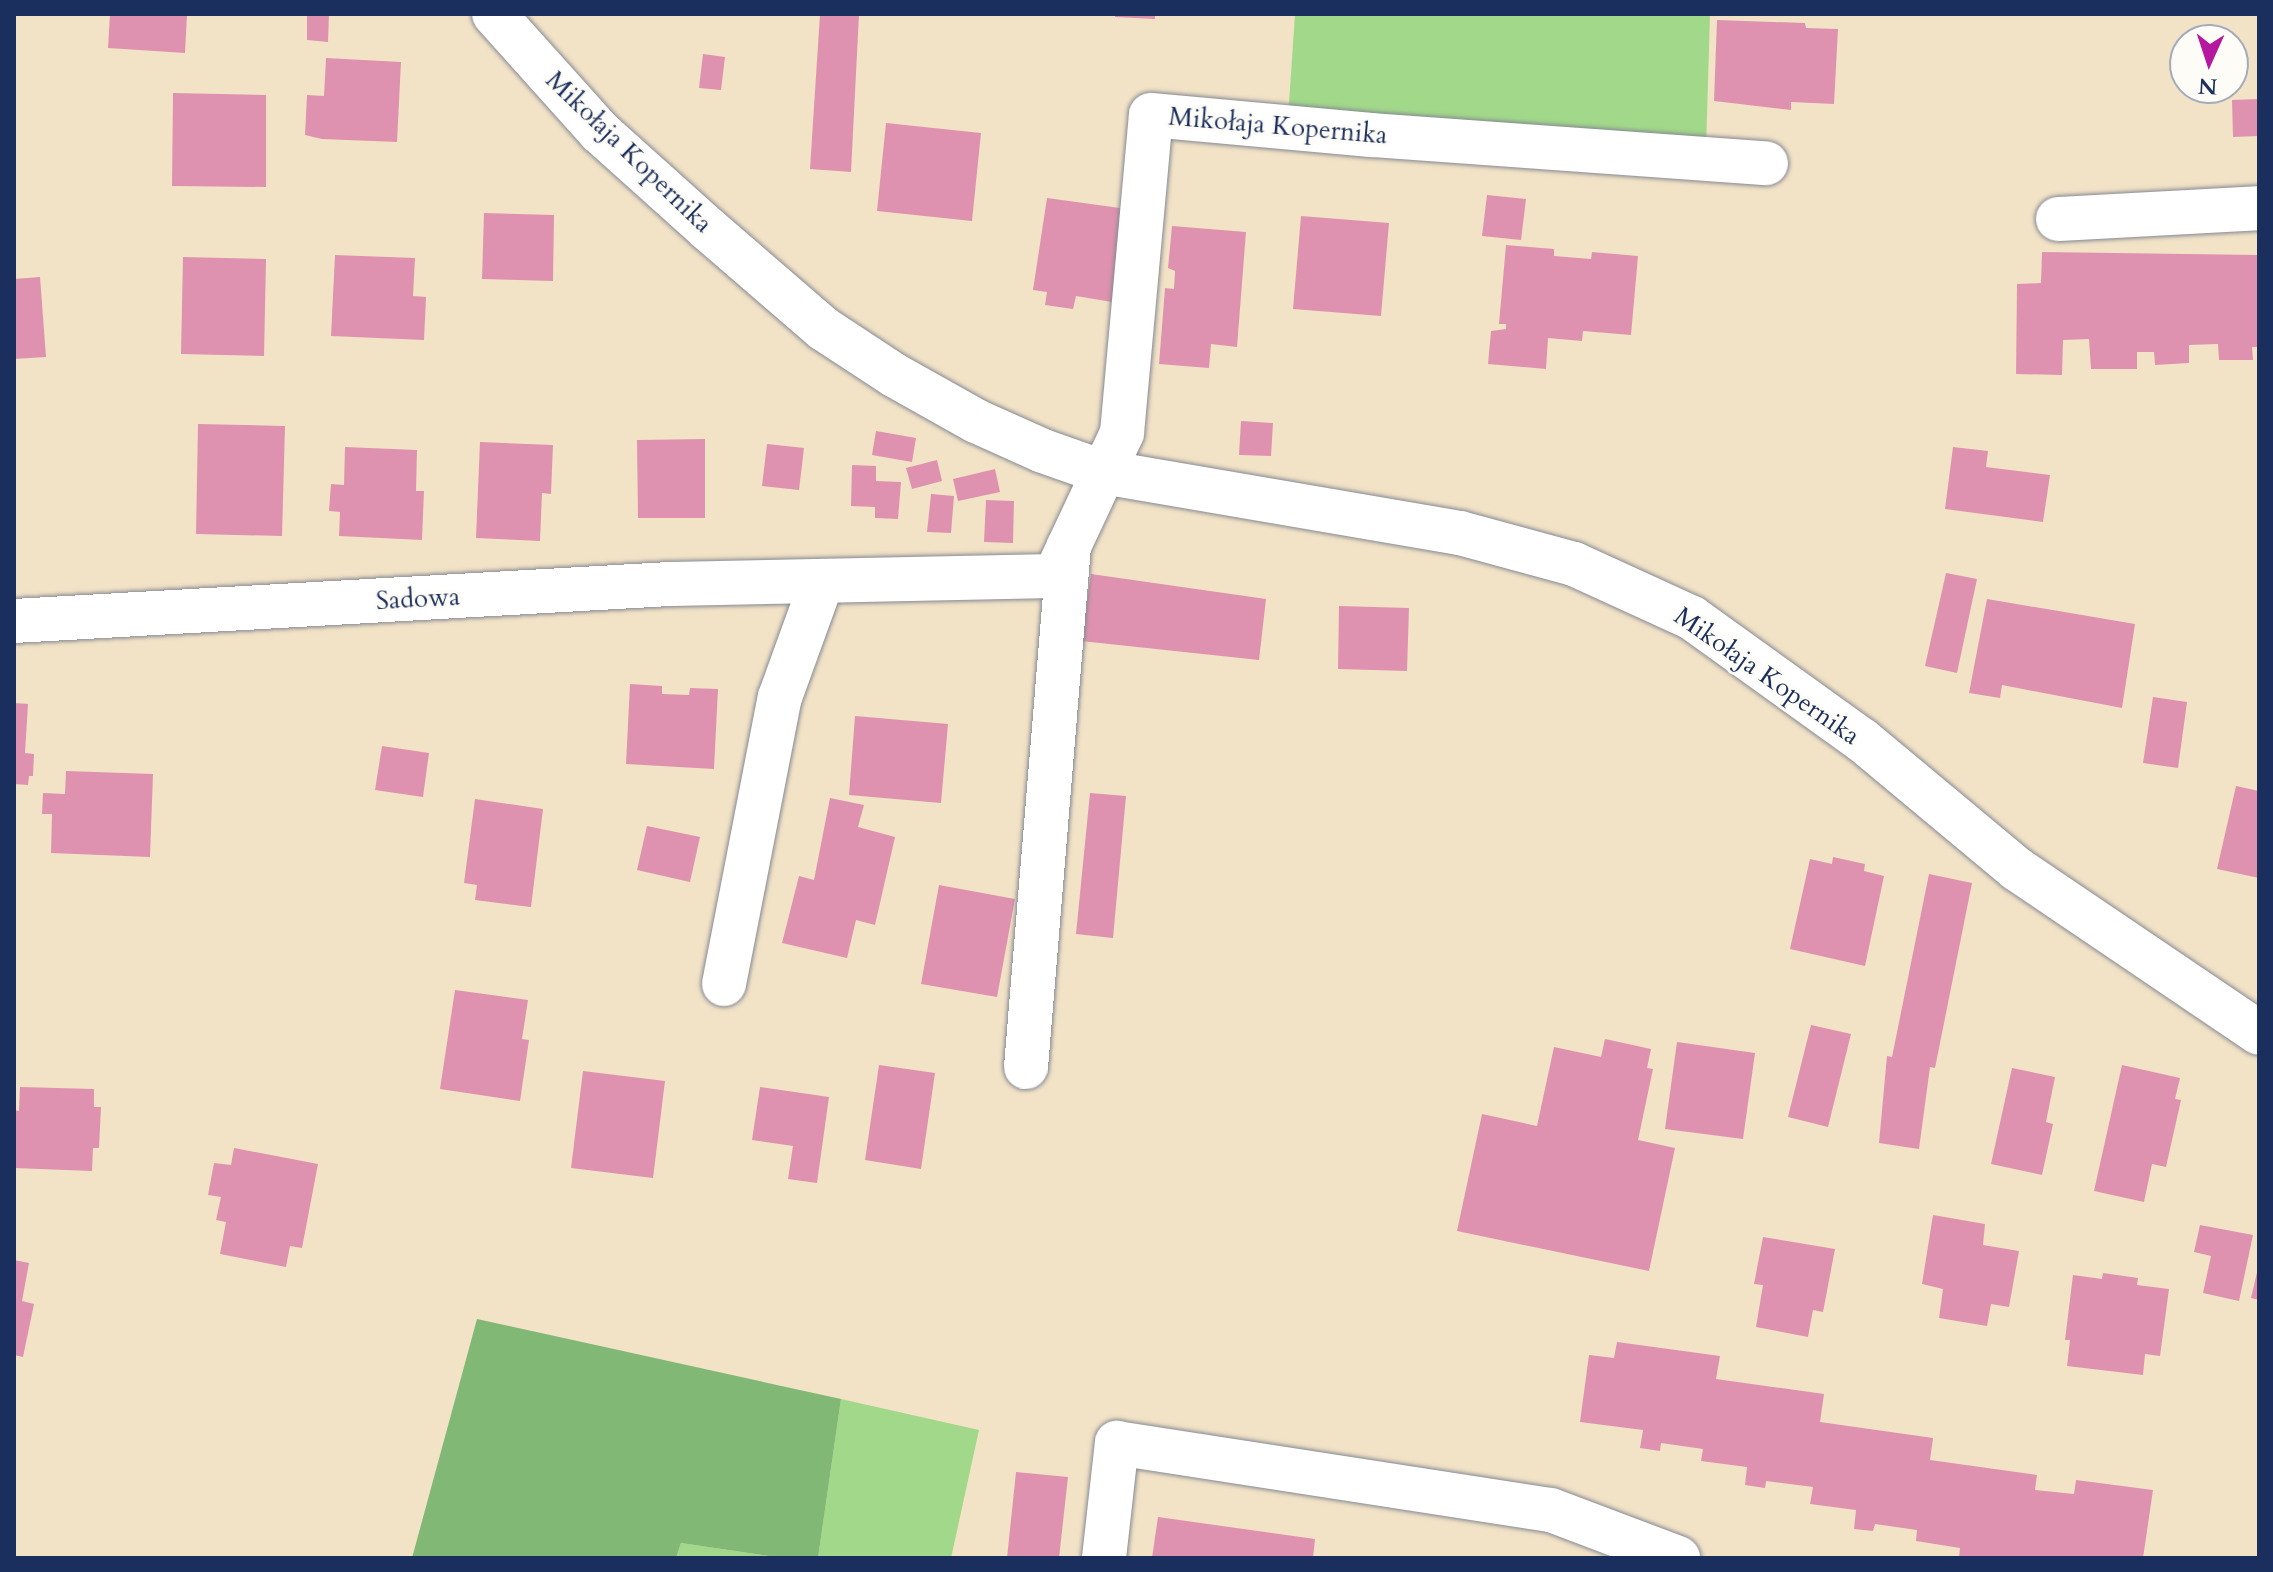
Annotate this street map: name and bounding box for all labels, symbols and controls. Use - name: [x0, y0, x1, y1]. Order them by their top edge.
- north arrow: [2169, 24, 2249, 104]
- street label: Mikołaja Kopernika: [539, 65, 719, 239]
- text: N: [2198, 70, 2218, 101]
- street label: Mikołaja Kopernika: [1167, 101, 1389, 151]
- street label: Sadowa: [375, 581, 461, 617]
- street label: Mikołaja Kopernika: [1668, 600, 1866, 752]

